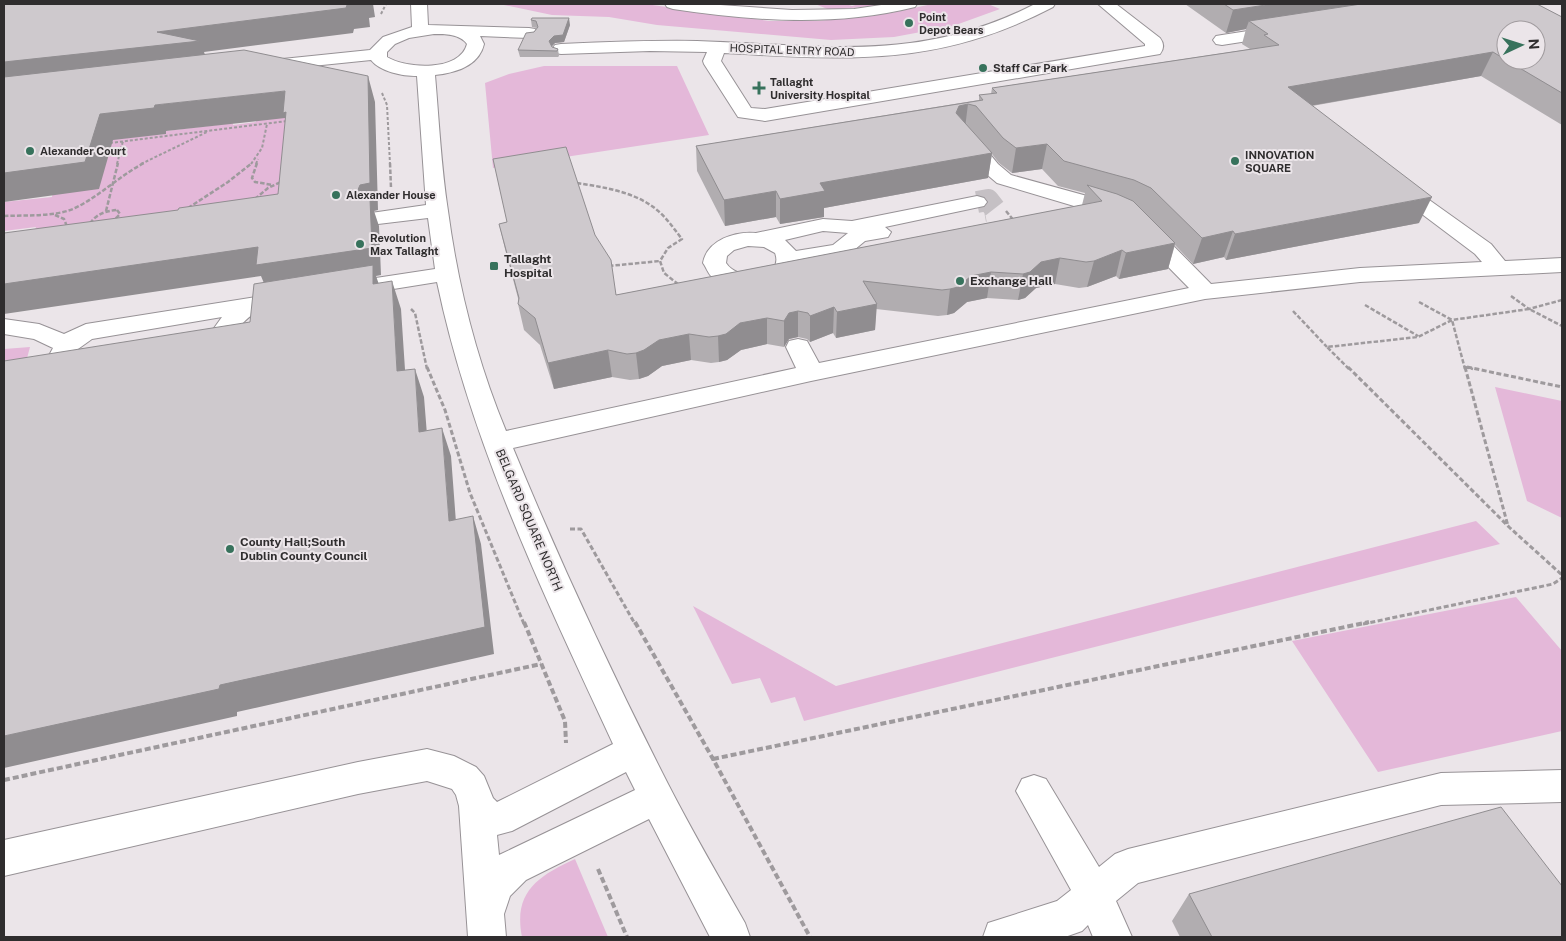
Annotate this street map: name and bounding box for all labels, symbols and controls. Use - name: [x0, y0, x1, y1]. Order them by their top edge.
- place label: Point Depot Bears: [919, 11, 984, 36]
- marker: Point Depot Bears: [903, 17, 915, 29]
- north arrow: [1496, 20, 1546, 70]
- text: N: [1526, 38, 1542, 50]
- street label: HOSPITAL ENTRY ROAD: [729, 42, 855, 58]
- marker: Staff Car Park: [977, 62, 989, 74]
- place label: Staff Car Park: [993, 62, 1068, 74]
- place label: Tallaght University Hospital: [770, 76, 871, 101]
- marker: Tallaght University Hospital: [752, 81, 766, 95]
- marker: Alexander Court: [24, 145, 36, 157]
- place label: Alexander Court: [40, 145, 127, 157]
- place label: INNOVATION SQUARE: [1245, 149, 1314, 174]
- marker: INNOVATION SQUARE: [1229, 155, 1241, 167]
- marker: Alexander House: [330, 189, 342, 201]
- place label: Alexander House: [346, 189, 436, 201]
- place label: Revolution Max Tallaght: [370, 232, 439, 257]
- marker: Revolution Max Tallaght: [354, 238, 366, 250]
- place label: Tallaght Hospital: [504, 252, 553, 280]
- marker: Tallaght Hospital: [488, 260, 500, 272]
- place label: Exchange Hall: [970, 274, 1053, 288]
- marker: Exchange Hall: [954, 275, 966, 287]
- street label: BELGARD SQUARE NORTH: [493, 447, 565, 593]
- place label: County Hall;South Dublin County Council: [240, 535, 368, 563]
- marker: County Hall;South Dublin County Council: [224, 543, 236, 555]

